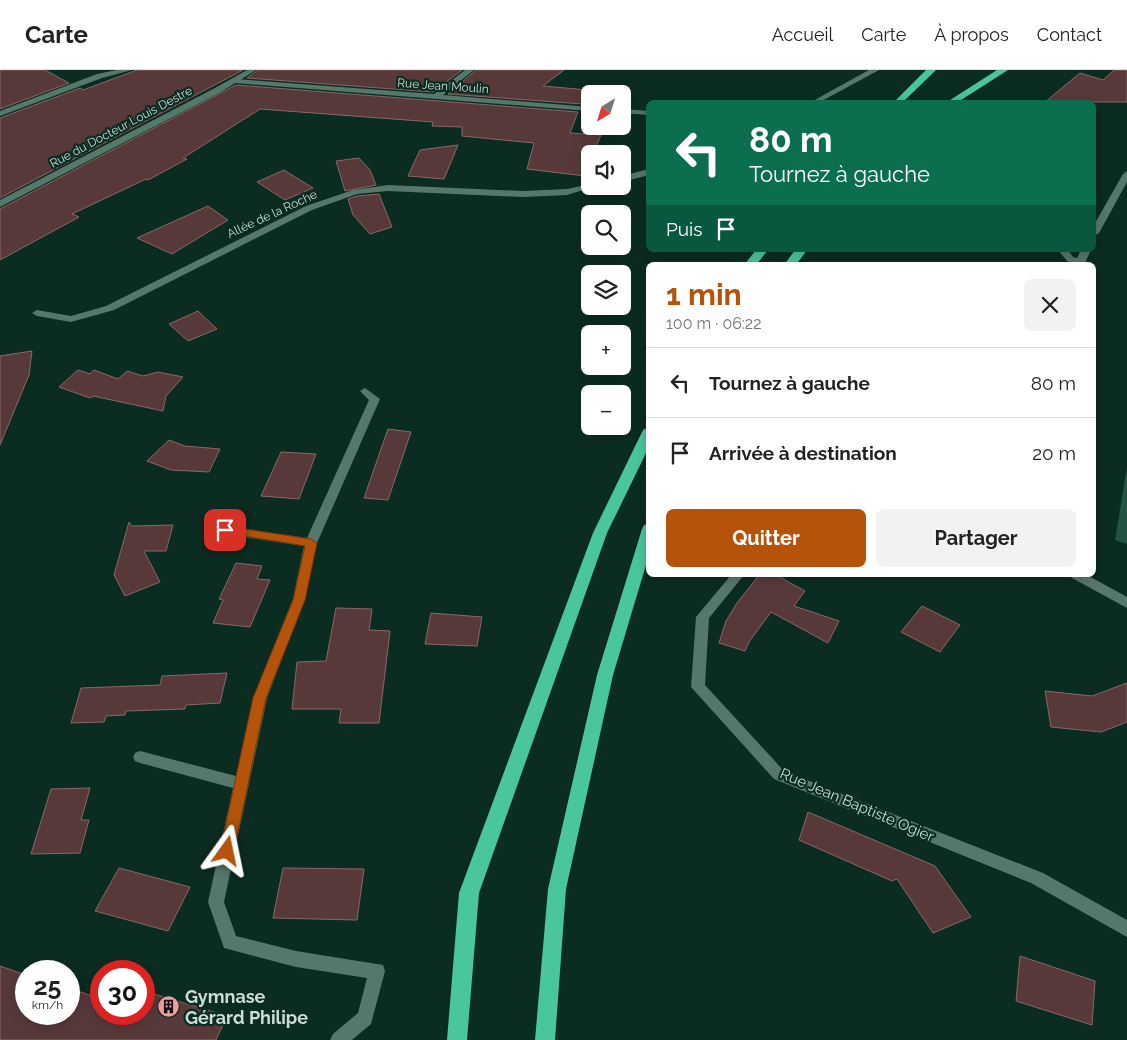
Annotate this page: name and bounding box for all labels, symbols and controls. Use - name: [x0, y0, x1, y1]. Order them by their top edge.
- text: Carte: [25, 20, 88, 49]
- text: Accueil: [772, 24, 833, 45]
- text: Carte: [861, 24, 906, 45]
- text: À propos: [934, 24, 1009, 45]
- text: Contact: [1037, 24, 1102, 45]
- street label: Rue Jean Moulin: [397, 76, 489, 96]
- street label: Rue du Docteur Louis Destre: [47, 83, 195, 171]
- north arrow: [581, 85, 631, 135]
- map controls: [581, 85, 631, 435]
- text: 80 m: [749, 119, 833, 160]
- icon: left: [666, 120, 731, 185]
- button: sound: [581, 145, 631, 195]
- text: Tournez à gauche: [749, 161, 930, 187]
- street label: Allée de la Roche: [225, 187, 319, 241]
- button: search: [581, 205, 631, 255]
- icon: arrive: [712, 215, 740, 243]
- text: Puis: [666, 218, 702, 240]
- button: layers: [581, 265, 631, 315]
- text: 1 min: [666, 277, 742, 312]
- button: close: [1024, 279, 1076, 331]
- text: 100 m · 06:22: [666, 314, 762, 333]
- button: +: [581, 325, 631, 375]
- icon: left: [666, 369, 694, 397]
- text: Tournez à gauche: [709, 372, 870, 394]
- text: 80 m: [1031, 372, 1076, 394]
- button: −: [581, 385, 631, 435]
- icon: arrive: [666, 439, 694, 467]
- text: Arrivée à destination: [709, 442, 897, 464]
- text: 20 m: [1032, 442, 1076, 464]
- pin: [204, 509, 246, 551]
- button: Quitter: [666, 509, 866, 567]
- button: Partager: [876, 509, 1076, 567]
- icon: arrive: [211, 516, 239, 544]
- street label: Rue Jean Baptiste Ogier: [777, 764, 937, 846]
- position arrow: [200, 824, 252, 876]
- speed limit sign: 30: [90, 960, 155, 1025]
- text: 25: [34, 971, 61, 1001]
- place label: Gymnase Gérard Philipe: [185, 986, 308, 1028]
- building icon: Gymnase Gérard Philipe: [157, 994, 181, 1018]
- text: km/h: [32, 998, 63, 1012]

